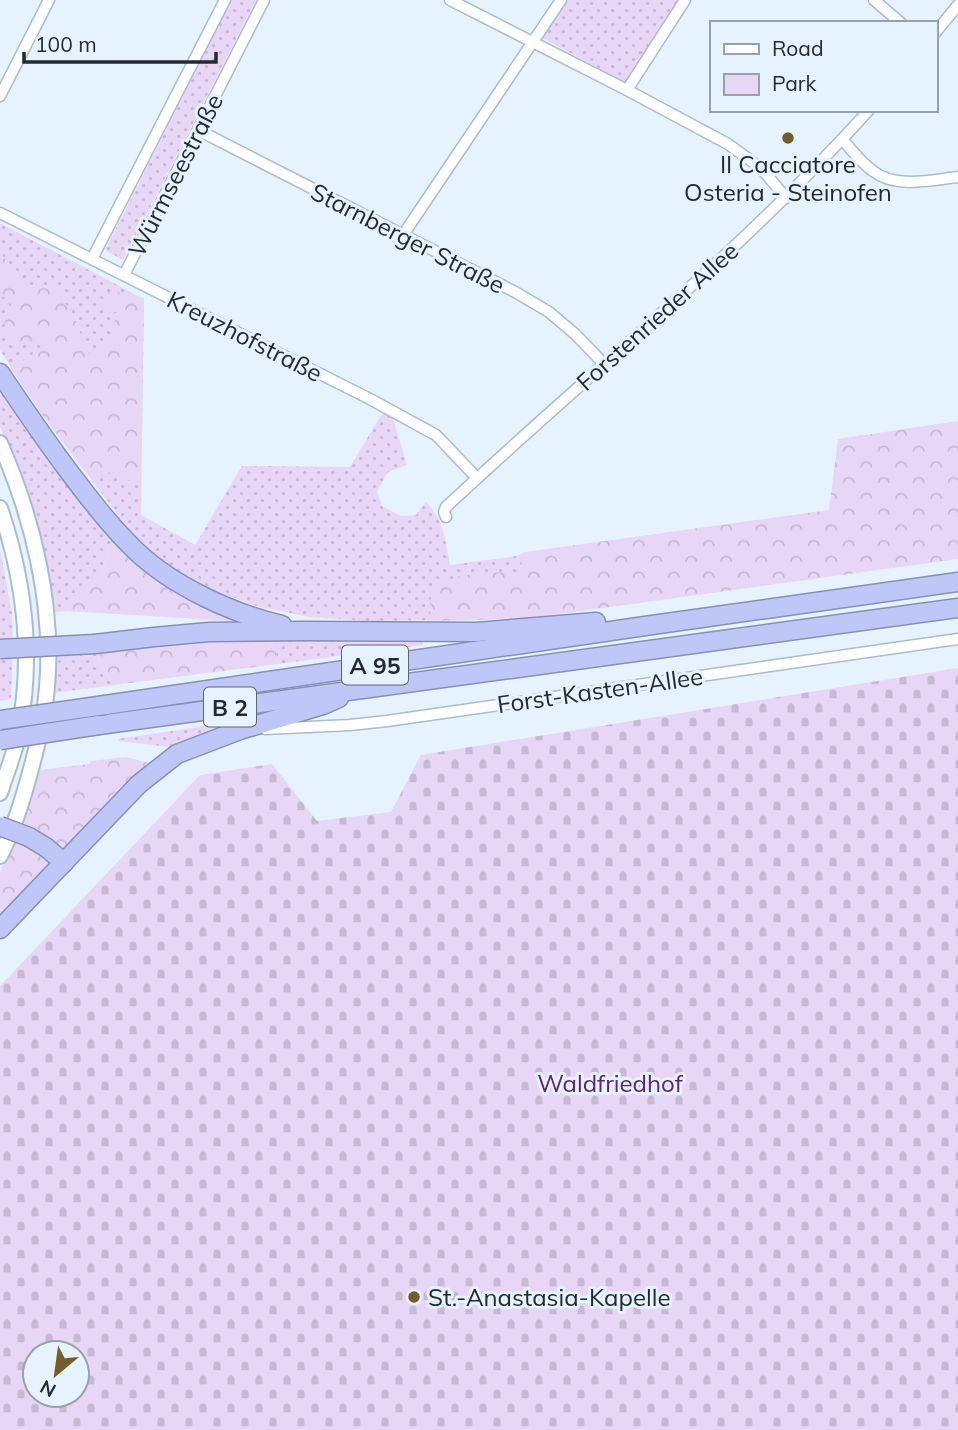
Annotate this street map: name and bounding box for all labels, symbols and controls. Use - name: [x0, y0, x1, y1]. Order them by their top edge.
- scale bar: [24, 21, 217, 65]
- legend: [710, 21, 937, 112]
- text: 100 m: [35, 31, 97, 57]
- text: Road: [772, 35, 823, 61]
- text: Park: [772, 70, 816, 96]
- street label: Würmseestraße: [121, 89, 229, 261]
- marker: Il Cacciatore Osteria - Steinofen: [780, 130, 796, 146]
- place label: Il Cacciatore Osteria - Steinofen: [684, 149, 892, 207]
- street label: Starnberger Straße: [306, 176, 510, 300]
- street label: Forstenrieder Allee: [570, 235, 744, 397]
- street label: Kreuzhofstraße: [162, 284, 328, 388]
- road number: A 95: [342, 646, 408, 684]
- street label: Forst-Kasten-Allee: [495, 661, 705, 719]
- road number: B 2: [204, 688, 256, 726]
- park label: Waldfriedhof: [537, 1068, 684, 1098]
- place label: St.-Anastasia-Kapelle: [428, 1282, 670, 1312]
- marker: St.-Anastasia-Kapelle: [406, 1289, 422, 1305]
- north arrow: [21, 1339, 91, 1409]
- text: N: [36, 1375, 60, 1403]

